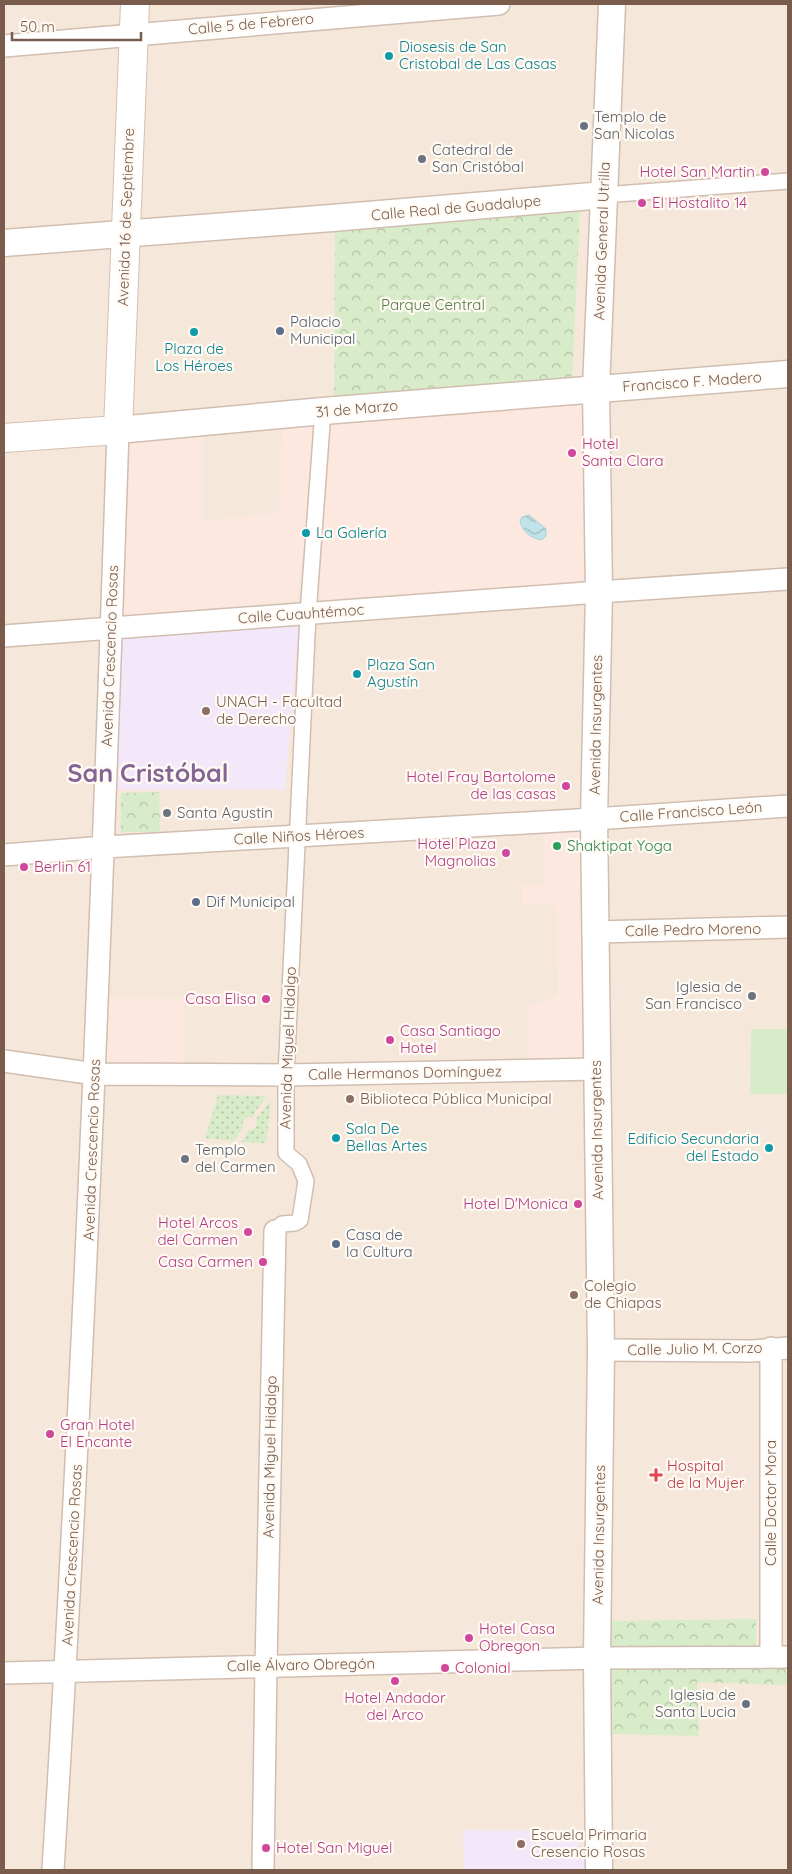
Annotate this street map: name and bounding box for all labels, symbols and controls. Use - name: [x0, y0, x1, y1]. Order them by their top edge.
- street label: Calle 5 de Febrero: [187, 9, 315, 38]
- scale bar: [12, 10, 141, 42]
- text: 50 m: [20, 17, 55, 36]
- place label: Diosesis de San Cristobal de Las Casas: [399, 37, 557, 73]
- marker: Diosesis de San Cristobal de Las Casas: [383, 50, 395, 62]
- place label: Templo de San Nicolas: [594, 107, 675, 143]
- marker: Templo de San Nicolas: [578, 120, 590, 132]
- street label: Avenida 16 de Septiembre: [113, 127, 138, 307]
- place label: Catedral de San Cristóbal: [432, 140, 524, 176]
- marker: Catedral de San Cristóbal: [416, 153, 428, 165]
- street label: Avenida General Utrilla: [589, 161, 614, 321]
- place label: Hotel San Martin: [640, 162, 755, 181]
- marker: Hotel San Martin: [759, 166, 771, 178]
- street label: Calle Real de Guadalupe: [370, 191, 542, 224]
- place label: El Hostalito 14: [652, 193, 747, 212]
- marker: El Hostalito 14: [636, 197, 648, 209]
- park label: Parque Central: [381, 295, 485, 314]
- place label: Palacio Municipal: [290, 312, 355, 348]
- marker: Palacio Municipal: [274, 325, 286, 337]
- marker: Plaza de Los Héroes: [188, 326, 200, 338]
- place label: Plaza de Los Héroes: [155, 339, 233, 375]
- street label: Francisco F. Madero: [622, 367, 762, 396]
- street label: 31 de Marzo: [315, 395, 399, 422]
- place label: Hotel Santa Clara: [582, 434, 663, 470]
- marker: Hotel Santa Clara: [566, 447, 578, 459]
- place label: La Galería: [316, 523, 387, 542]
- marker: La Galería: [300, 527, 312, 539]
- street label: Avenida Crescencio Rosas: [97, 565, 122, 747]
- street label: Calle Cuauhtémoc: [237, 600, 365, 627]
- place label: Plaza San Agustín: [367, 655, 435, 691]
- street label: Avenida Insurgentes: [585, 655, 606, 795]
- marker: Plaza San Agustín: [351, 668, 363, 680]
- place label: UNACH - Facultad de Derecho: [216, 692, 342, 728]
- marker: UNACH - Facultad de Derecho: [200, 705, 212, 717]
- district label: San Cristóbal: [68, 757, 228, 788]
- place label: Hotel Fray Bartolome de las casas: [406, 767, 556, 803]
- marker: Hotel Fray Bartolome de las casas: [560, 780, 572, 792]
- street label: Calle Francisco León: [619, 797, 763, 826]
- place label: Santa Agustin: [177, 803, 273, 822]
- marker: Santa Agustin: [161, 807, 173, 819]
- street label: Calle Niños Héroes: [233, 823, 365, 848]
- place label: Hotel Plaza Magnolias: [417, 834, 496, 870]
- place label: Shaktipat Yoga: [567, 836, 672, 855]
- marker: Shaktipat Yoga: [551, 840, 563, 852]
- marker: Hotel Plaza Magnolias: [500, 847, 512, 859]
- place label: Berlin 61: [34, 857, 91, 876]
- marker: Berlin 61: [18, 861, 30, 873]
- place label: Dif Municipal: [206, 892, 295, 911]
- marker: Dif Municipal: [190, 896, 202, 908]
- street label: Calle Pedro Moreno: [625, 919, 761, 940]
- street label: Avenida Miguel Hidalgo: [275, 966, 300, 1130]
- place label: Iglesia de San Francisco: [645, 977, 742, 1013]
- place label: Casa Elisa: [185, 989, 256, 1008]
- marker: Iglesia de San Francisco: [746, 990, 758, 1002]
- marker: Casa Elisa: [260, 993, 272, 1005]
- place label: Casa Santiago Hotel: [400, 1021, 501, 1057]
- marker: Casa Santiago Hotel: [384, 1034, 396, 1046]
- street label: Avenida Crescencio Rosas: [79, 1059, 104, 1241]
- street label: Avenida Insurgentes: [586, 1060, 607, 1200]
- street label: Calle Hermanos Domínguez: [308, 1061, 502, 1084]
- place label: Biblioteca Pública Municipal: [360, 1089, 552, 1108]
- marker: Biblioteca Pública Municipal: [344, 1093, 356, 1105]
- place label: Sala De Bellas Artes: [346, 1119, 427, 1155]
- place label: Edificio Secundaria del Estado: [627, 1129, 759, 1165]
- marker: Sala De Bellas Artes: [330, 1132, 342, 1144]
- place label: Templo del Carmen: [195, 1140, 276, 1176]
- marker: Edificio Secundaria del Estado: [763, 1142, 775, 1154]
- marker: Templo del Carmen: [179, 1153, 191, 1165]
- place label: Hotel D'Monica: [463, 1194, 568, 1213]
- marker: Hotel D'Monica: [572, 1198, 584, 1210]
- place label: Hotel Arcos del Carmen: [157, 1213, 238, 1249]
- place label: Casa de la Cultura: [346, 1225, 413, 1261]
- marker: Hotel Arcos del Carmen: [242, 1226, 254, 1238]
- marker: Casa de la Cultura: [330, 1238, 342, 1250]
- place label: Casa Carmen: [158, 1252, 253, 1271]
- marker: Casa Carmen: [257, 1256, 269, 1268]
- place label: Colegio de Chiapas: [584, 1276, 662, 1312]
- marker: Colegio de Chiapas: [568, 1289, 580, 1301]
- street label: Calle Julio M. Corzo: [627, 1338, 763, 1359]
- street label: Avenida Miguel Hidalgo: [259, 1375, 280, 1539]
- place label: Gran Hotel El Encante: [60, 1415, 135, 1451]
- marker: Gran Hotel El Encante: [44, 1428, 56, 1440]
- street label: Calle Doctor Mora: [761, 1440, 780, 1566]
- place label: Hospital de la Mujer: [667, 1456, 745, 1492]
- street label: Avenida Crescencio Rosas: [57, 1464, 86, 1646]
- street label: Avenida Insurgentes: [588, 1465, 609, 1605]
- marker: Hospital de la Mujer: [649, 1468, 663, 1482]
- place label: Hotel Casa Obregon: [479, 1619, 555, 1655]
- marker: Hotel Casa Obregon: [463, 1632, 475, 1644]
- street label: Calle Álvaro Obregón: [227, 1654, 375, 1675]
- place label: Colonial: [455, 1658, 511, 1677]
- marker: Colonial: [439, 1662, 451, 1674]
- marker: Hotel Andador del Arco: [389, 1675, 401, 1687]
- place label: Iglesia de Santa Lucia: [655, 1685, 736, 1721]
- place label: Hotel Andador del Arco: [344, 1688, 446, 1724]
- marker: Iglesia de Santa Lucia: [740, 1698, 752, 1710]
- place label: Escuela Primaria Cresencio Rosas: [531, 1825, 647, 1861]
- place label: Hotel San Miguel: [276, 1838, 393, 1857]
- marker: Escuela Primaria Cresencio Rosas: [515, 1838, 527, 1850]
- marker: Hotel San Miguel: [260, 1842, 272, 1854]

